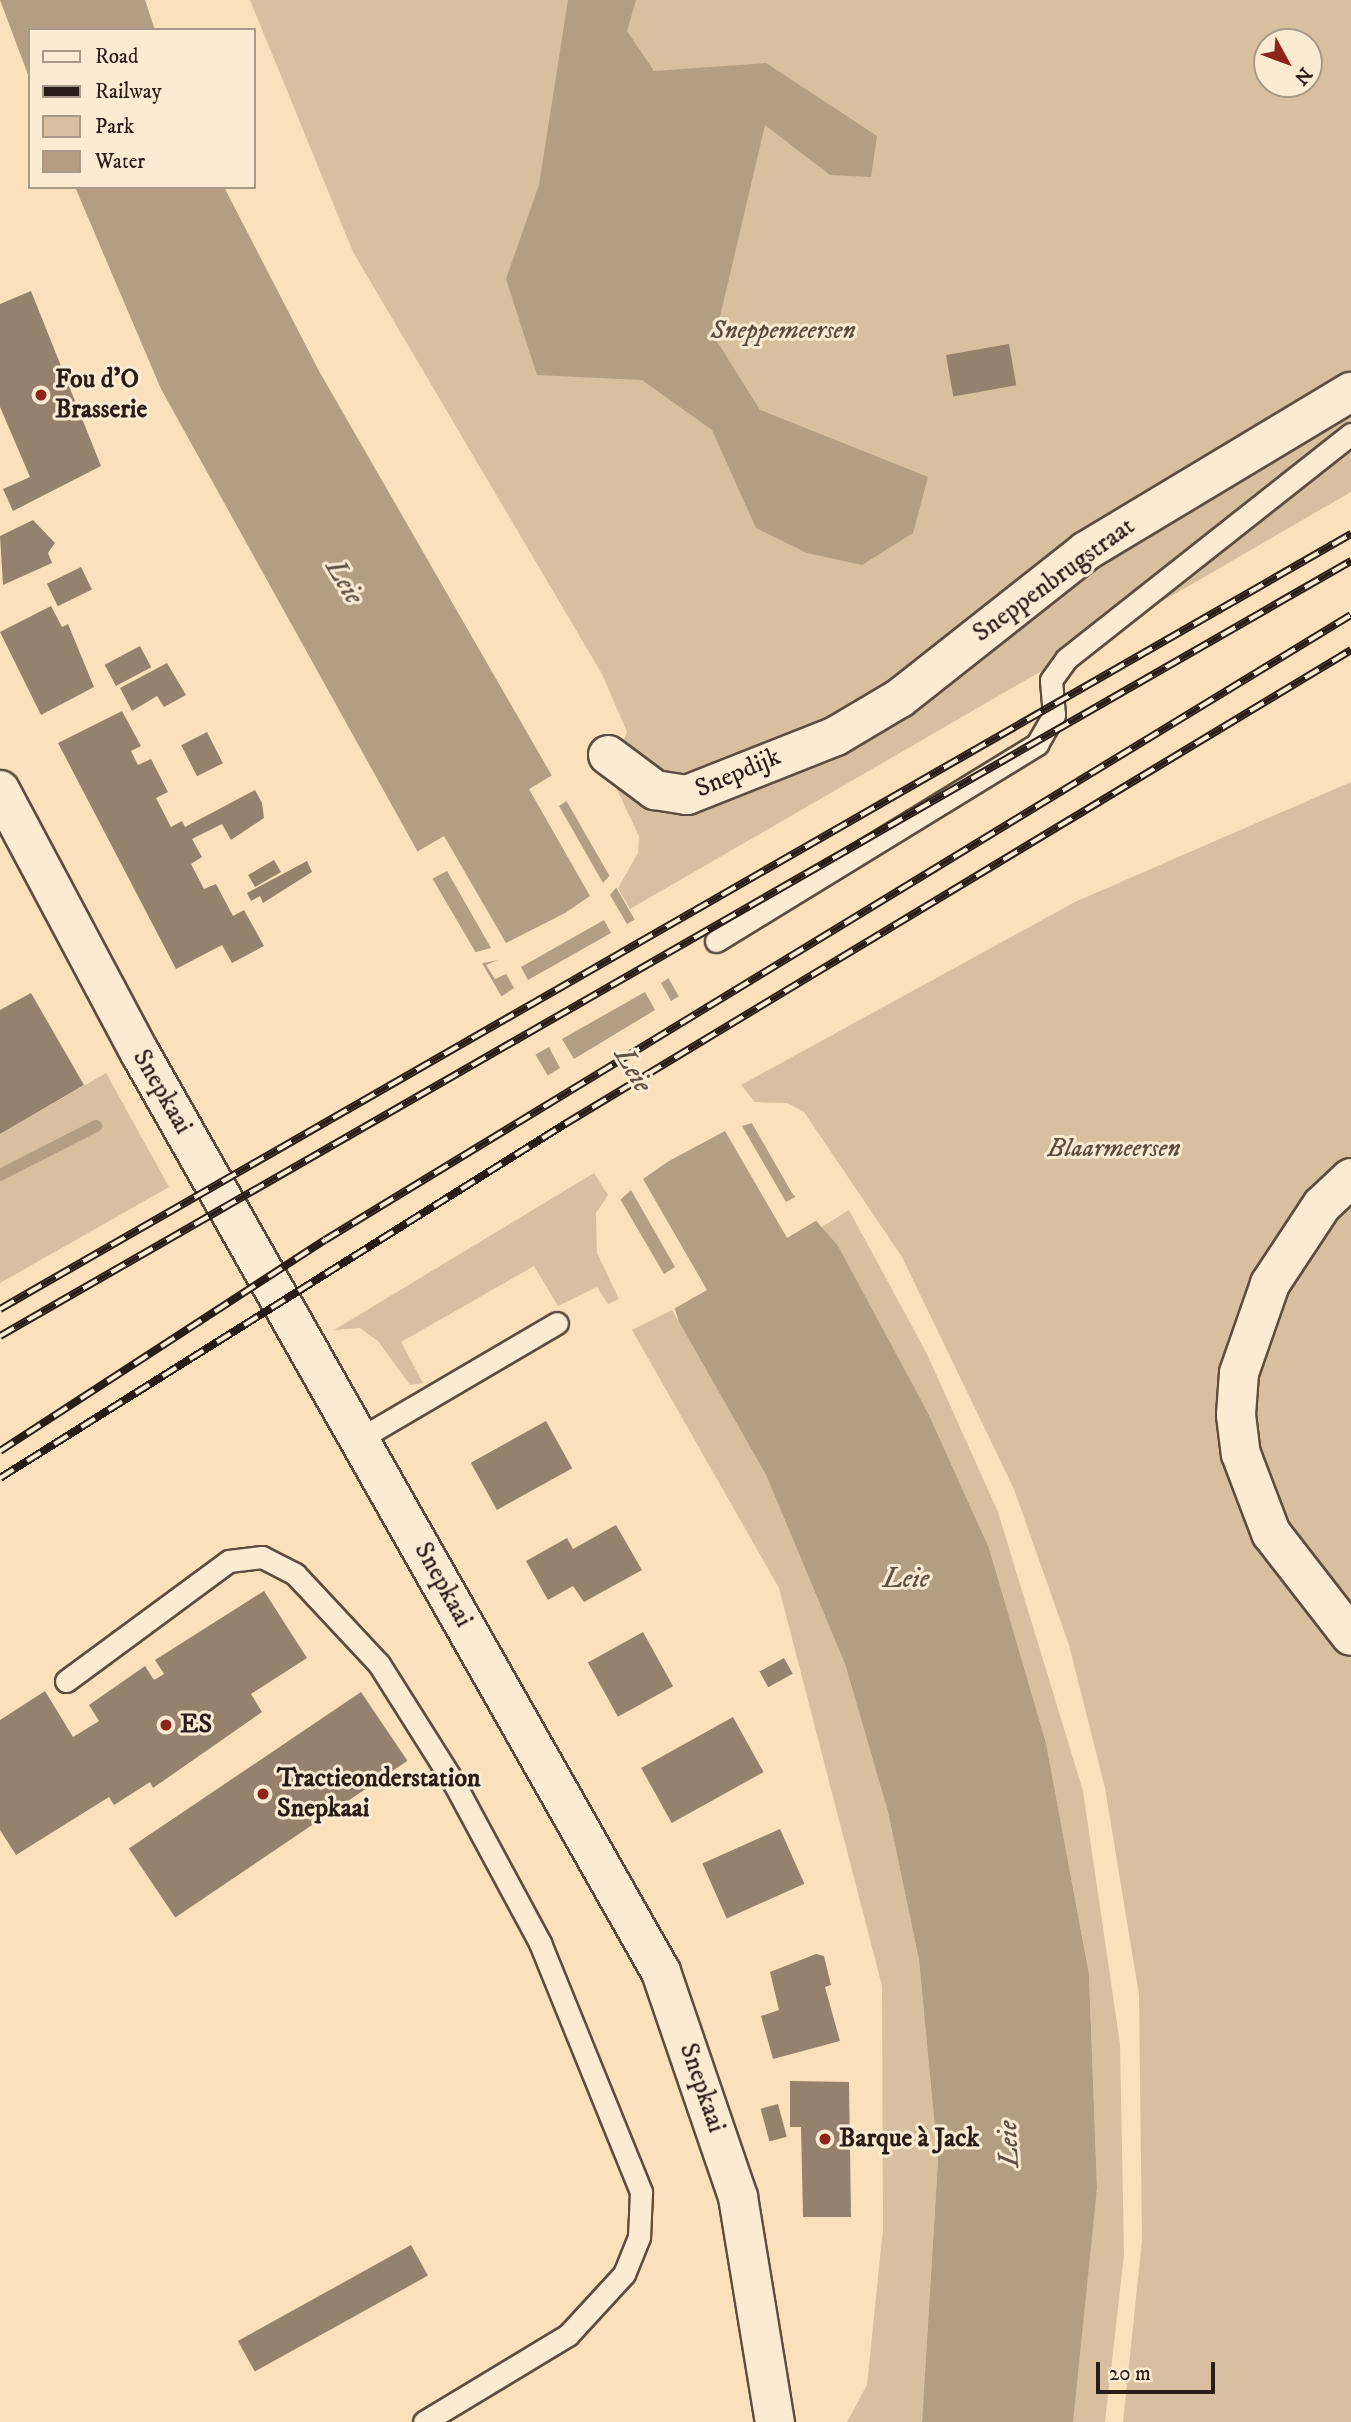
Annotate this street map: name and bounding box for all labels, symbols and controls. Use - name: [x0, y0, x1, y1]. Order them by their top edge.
- legend: [28, 28, 256, 189]
- north arrow: [1253, 28, 1323, 98]
- text: Road: [95, 44, 139, 70]
- text: N: [1289, 62, 1317, 89]
- text: Railway: [95, 79, 162, 105]
- text: Park: [95, 114, 134, 140]
- text: Water: [95, 149, 145, 175]
- park label: Sneppemeersen: [710, 315, 856, 347]
- place label: Fou d'O Brasserie: [55, 364, 147, 426]
- marker: Fou d'O Brasserie: [33, 387, 49, 403]
- street label: Sneppenbrugstraat: [967, 511, 1141, 649]
- water label: Leie: [318, 553, 370, 611]
- street label: Snepdijk: [691, 741, 785, 805]
- water label: Leie: [607, 1041, 659, 1099]
- street label: Snepkaai: [125, 1044, 199, 1140]
- park label: Blaarmeersen: [1048, 1133, 1180, 1165]
- street label: Snepkaai: [407, 1537, 479, 1633]
- water label: Leie: [883, 1562, 929, 1596]
- place label: ES: [180, 1709, 212, 1741]
- marker: ES: [158, 1717, 174, 1733]
- place label: Tractieonderstation Snepkaai: [277, 1763, 481, 1824]
- marker: Tractieonderstation Snepkaai: [255, 1786, 271, 1802]
- street label: Snepkaai: [672, 2039, 732, 2137]
- water label: Leie: [991, 2120, 1027, 2168]
- place label: Barque à Jack: [839, 2123, 979, 2155]
- marker: Barque à Jack: [817, 2131, 833, 2147]
- scale bar: [1099, 2348, 1218, 2392]
- text: 20 m: [1109, 2361, 1151, 2387]

